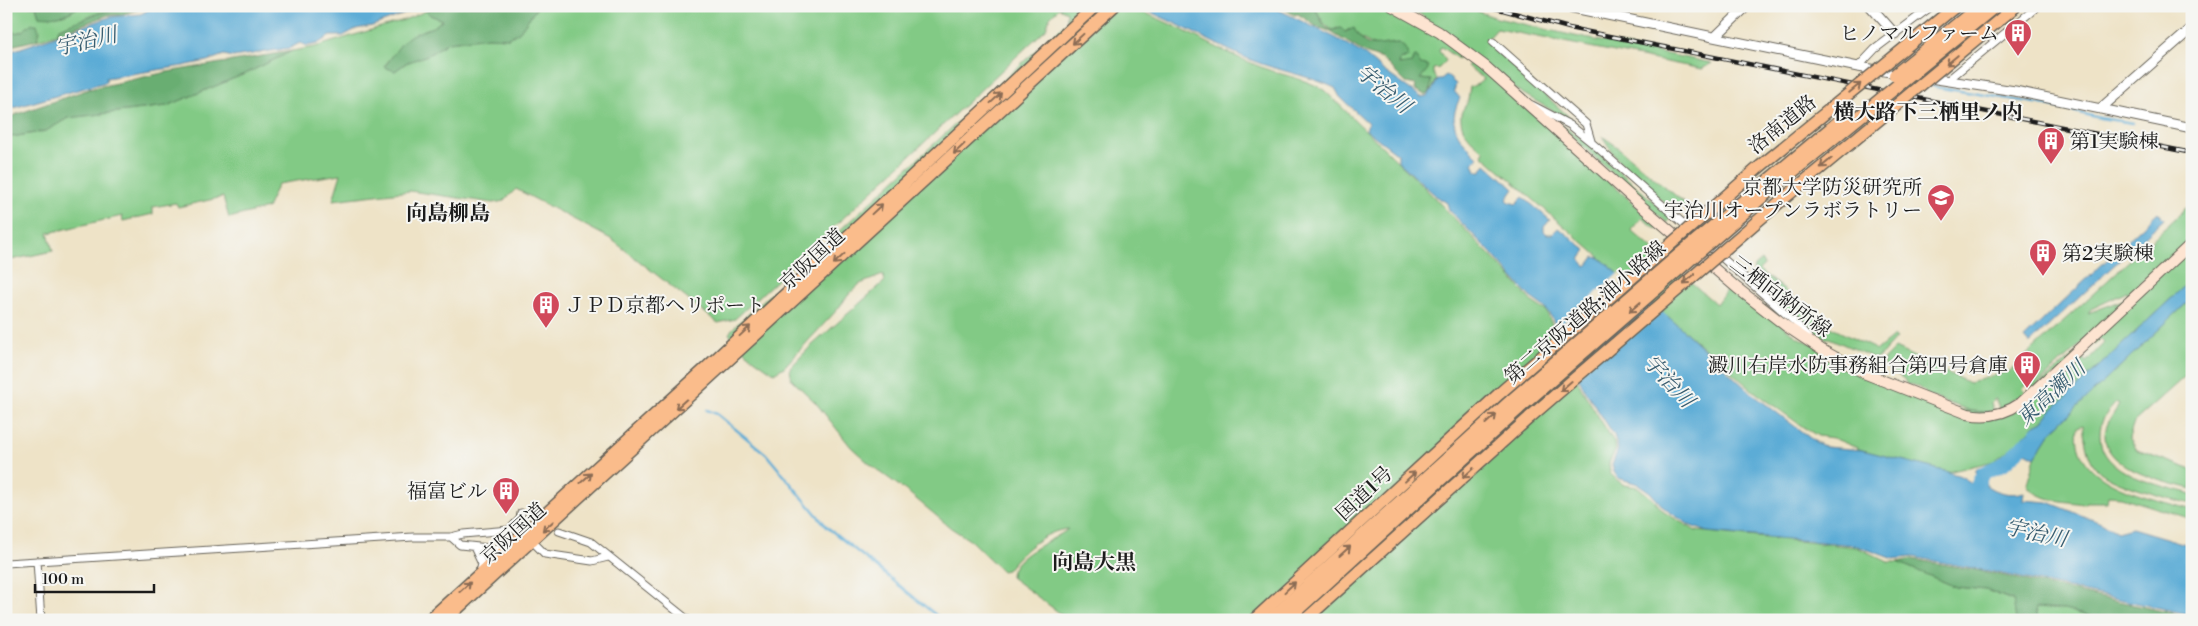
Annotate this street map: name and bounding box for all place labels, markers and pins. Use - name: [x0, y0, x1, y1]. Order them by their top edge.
- building icon: ヒノマルファーム: [2003, 18, 2033, 57]
- place label: ヒノマルファーム: [1840, 22, 1999, 47]
- building icon: 第1実験棟: [2036, 126, 2066, 165]
- place label: 第1実験棟: [2070, 130, 2159, 155]
- place label: 京都大学防災研究所 宇治川オープンラボラトリー: [1664, 176, 1922, 224]
- school or university icon: 京都大学防災研究所 宇治川オープンラボラトリー: [1926, 183, 1956, 222]
- building icon: 第2実験棟: [2028, 238, 2058, 277]
- place label: 第2実験棟: [2062, 242, 2153, 267]
- building icon: ＪＰＤ京都ヘリポート: [531, 290, 561, 329]
- place label: ＪＰＤ京都ヘリポート: [565, 294, 765, 319]
- building icon: 澱川右岸水防事務組合第四号倉庫: [2012, 350, 2042, 389]
- place label: 澱川右岸水防事務組合第四号倉庫: [1708, 354, 2008, 379]
- building icon: 福富ビル: [491, 476, 521, 515]
- place label: 福富ビル: [407, 480, 487, 505]

